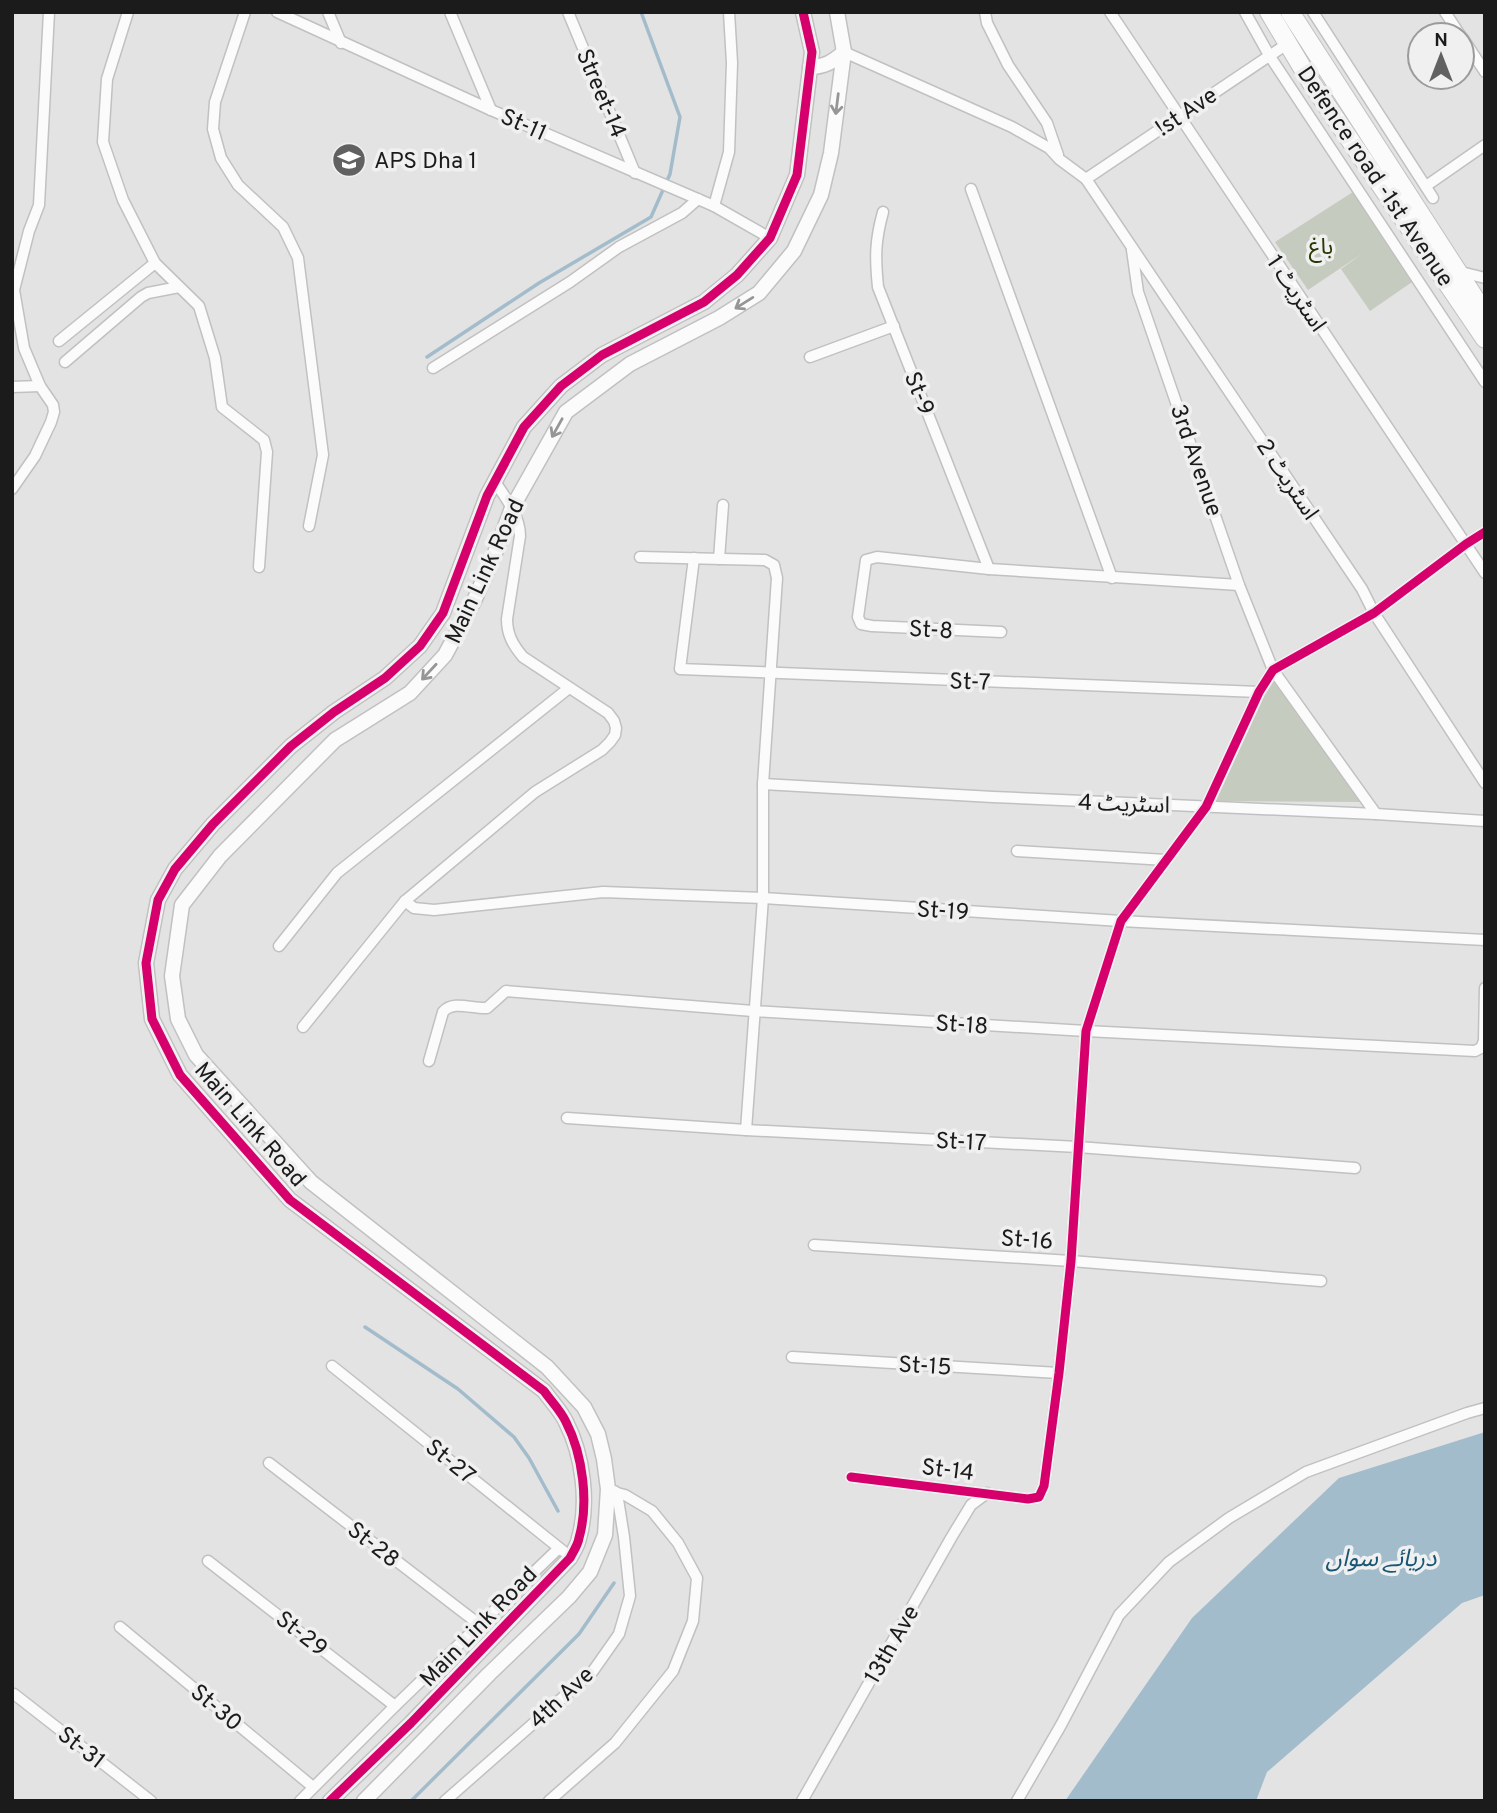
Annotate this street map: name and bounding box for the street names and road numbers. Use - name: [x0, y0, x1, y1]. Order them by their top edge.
- street label: Street-14: [568, 45, 631, 143]
- street label: Defence road -1st Avenue: [1289, 61, 1459, 293]
- street label: !st Ave: [1151, 82, 1224, 144]
- street label: St-11: [495, 103, 551, 149]
- street label: اسٹریٹ 1: [1259, 250, 1331, 338]
- street label: St-9: [896, 368, 939, 420]
- street label: 3rd Avenue: [1162, 401, 1227, 521]
- street label: اسٹریٹ 2: [1248, 434, 1324, 527]
- street label: Main Link Road: [440, 495, 533, 649]
- street label: St-8: [908, 616, 954, 647]
- street label: St-7: [949, 668, 991, 699]
- street label: اسٹریٹ 4: [1077, 789, 1171, 822]
- street label: St-19: [916, 896, 970, 929]
- street label: St-18: [934, 1010, 989, 1043]
- street label: Main Link Road: [187, 1057, 311, 1194]
- street label: St-17: [935, 1128, 987, 1159]
- street label: St-16: [1000, 1225, 1054, 1258]
- street label: St-15: [898, 1352, 952, 1383]
- street label: St-27: [418, 1434, 480, 1492]
- street label: St-14: [920, 1454, 976, 1489]
- street label: St-28: [340, 1517, 404, 1575]
- street label: Main Link Road: [415, 1561, 545, 1694]
- street label: 13th Ave: [859, 1601, 927, 1690]
- street label: St-29: [269, 1606, 332, 1664]
- street label: 4th Ave: [524, 1661, 601, 1736]
- street label: St-30: [184, 1679, 247, 1739]
- street label: St-31: [51, 1721, 110, 1777]

